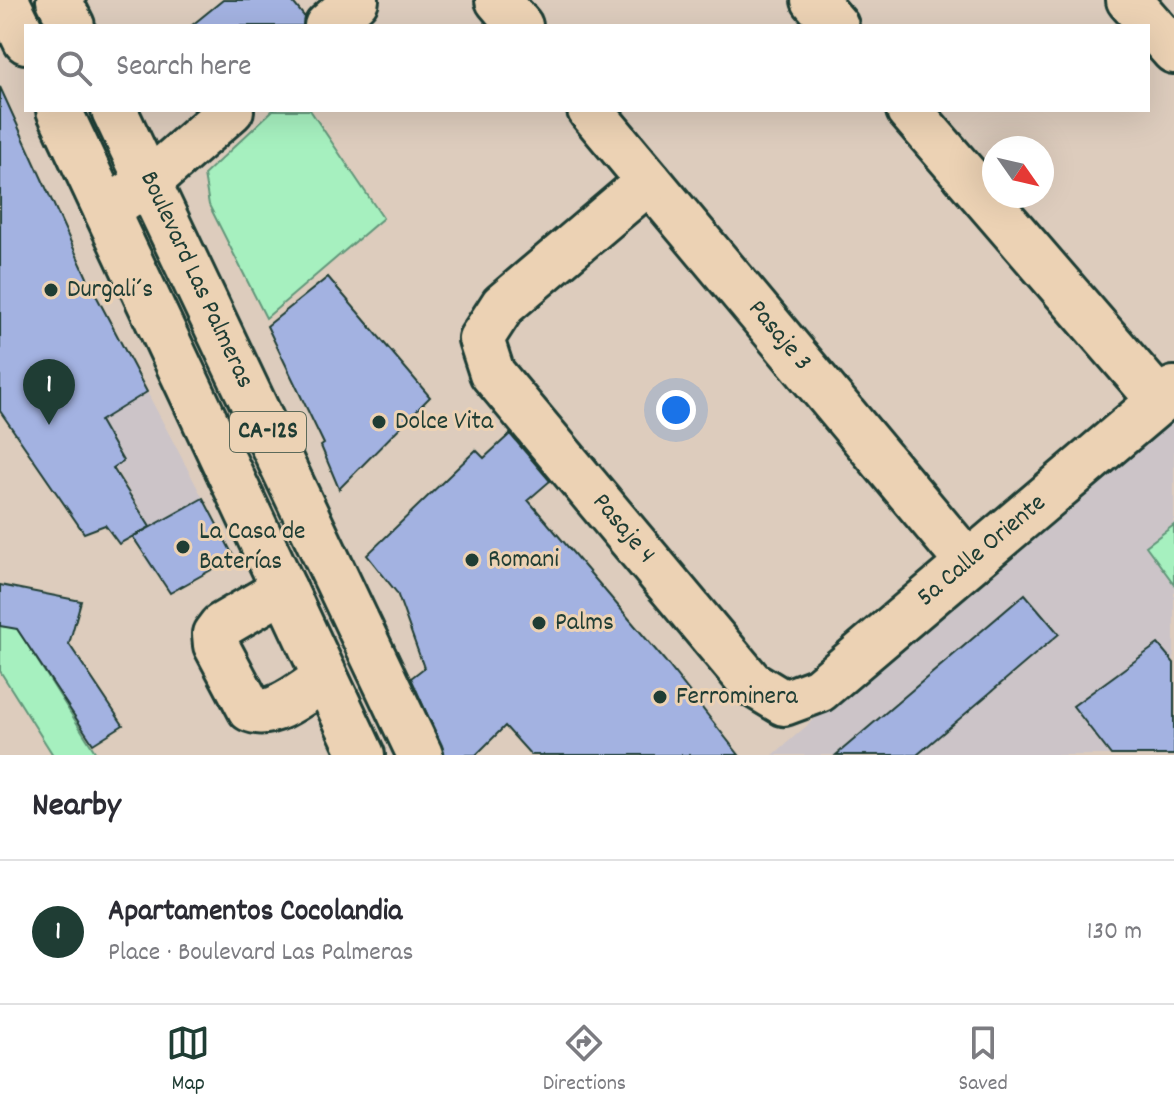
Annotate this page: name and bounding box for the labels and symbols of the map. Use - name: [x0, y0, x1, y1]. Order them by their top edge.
- north arrow: [982, 136, 1054, 208]
- street label: Boulevard Las Palmeras: [129, 165, 263, 395]
- place label: Durgali´s: [67, 272, 153, 309]
- marker: Durgali´s: [42, 281, 60, 299]
- street label: Pasaje 3: [738, 292, 820, 380]
- pin: 1: [23, 359, 75, 425]
- your location: [656, 390, 696, 430]
- place label: Dolce Vita: [395, 404, 494, 441]
- road number: CA-12S: [230, 412, 306, 452]
- marker: Dolce Vita: [370, 413, 388, 431]
- street label: Pasaje 4: [582, 486, 664, 572]
- street label: 5a Calle Oriente: [909, 486, 1055, 616]
- place label: La Casa de Baterías: [199, 514, 306, 581]
- marker: La Casa de Baterías: [174, 538, 192, 556]
- place label: Romani: [488, 542, 559, 579]
- marker: Romani: [463, 551, 481, 569]
- place label: Palms: [555, 605, 614, 642]
- marker: Palms: [530, 614, 548, 632]
- place label: Ferrominera: [676, 679, 799, 716]
- marker: Ferrominera: [651, 688, 669, 706]

